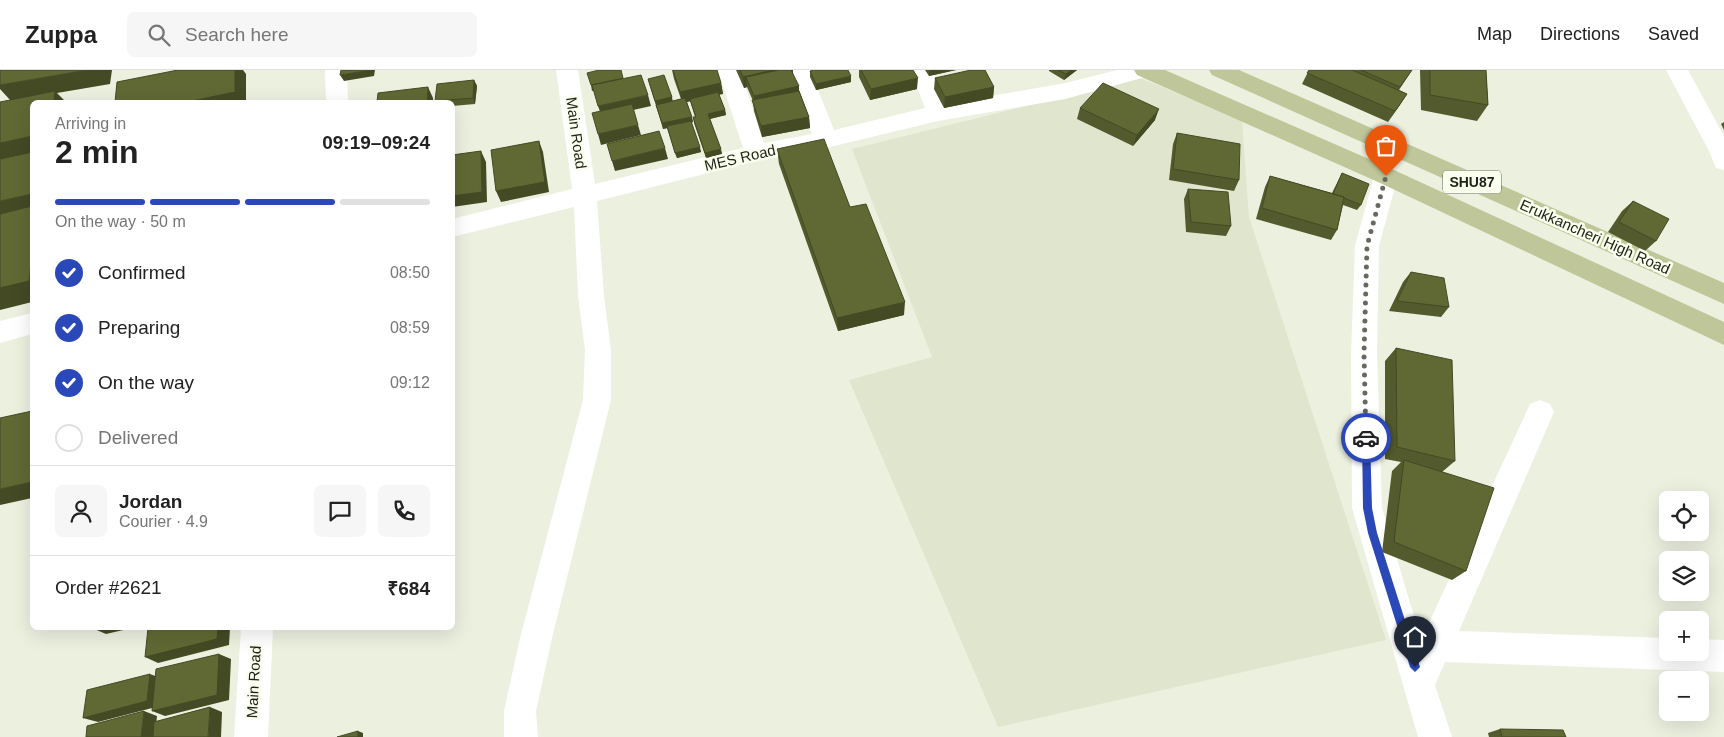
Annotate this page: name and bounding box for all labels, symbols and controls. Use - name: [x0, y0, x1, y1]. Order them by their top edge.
- search box: [127, 12, 477, 57]
- text: Zuppa: [25, 21, 97, 48]
- icon: search: [145, 21, 173, 49]
- text: Search here: [185, 24, 289, 45]
- text: Map: [1477, 24, 1512, 44]
- text: Directions: [1540, 24, 1620, 44]
- text: Saved: [1648, 24, 1699, 44]
- street label: Main Road: [563, 96, 590, 170]
- text: Arriving in: [55, 115, 126, 132]
- pin: [1365, 125, 1407, 176]
- text: 09:19–09:24: [322, 132, 430, 153]
- icon: bag: [1372, 132, 1400, 160]
- text: 2 min: [55, 134, 139, 170]
- street label: MES Road: [703, 141, 777, 174]
- road number: SHU87: [1443, 170, 1501, 194]
- street label: Erukkancheri High Road: [1517, 196, 1673, 277]
- text: On the way · 50 m: [55, 213, 186, 230]
- icon: check: [55, 259, 83, 287]
- text: Confirmed: [98, 262, 186, 283]
- text: 08:50: [390, 264, 430, 281]
- icon: check: [55, 314, 83, 342]
- text: Preparing: [98, 317, 180, 338]
- text: 08:59: [390, 319, 430, 336]
- icon: check: [55, 369, 83, 397]
- text: On the way: [98, 372, 194, 393]
- text: 09:12: [390, 374, 430, 391]
- courier: [1341, 413, 1391, 463]
- icon: car: [1352, 424, 1380, 452]
- text: Delivered: [98, 427, 178, 448]
- button: person: [55, 485, 107, 537]
- button: chat: [314, 485, 366, 537]
- button: phone: [378, 485, 430, 537]
- text: Jordan: [119, 491, 182, 512]
- map controls: [1659, 491, 1709, 721]
- button: locate: [1659, 491, 1709, 541]
- text: Courier · 4.9: [119, 513, 208, 530]
- button: layers: [1659, 551, 1709, 601]
- text: Order #2621: [55, 577, 162, 598]
- text: ₹684: [387, 578, 430, 599]
- button: +: [1659, 611, 1709, 661]
- pin: [1394, 616, 1436, 667]
- icon: home: [1401, 623, 1429, 651]
- street label: Main Road: [243, 645, 264, 719]
- button: −: [1659, 671, 1709, 721]

